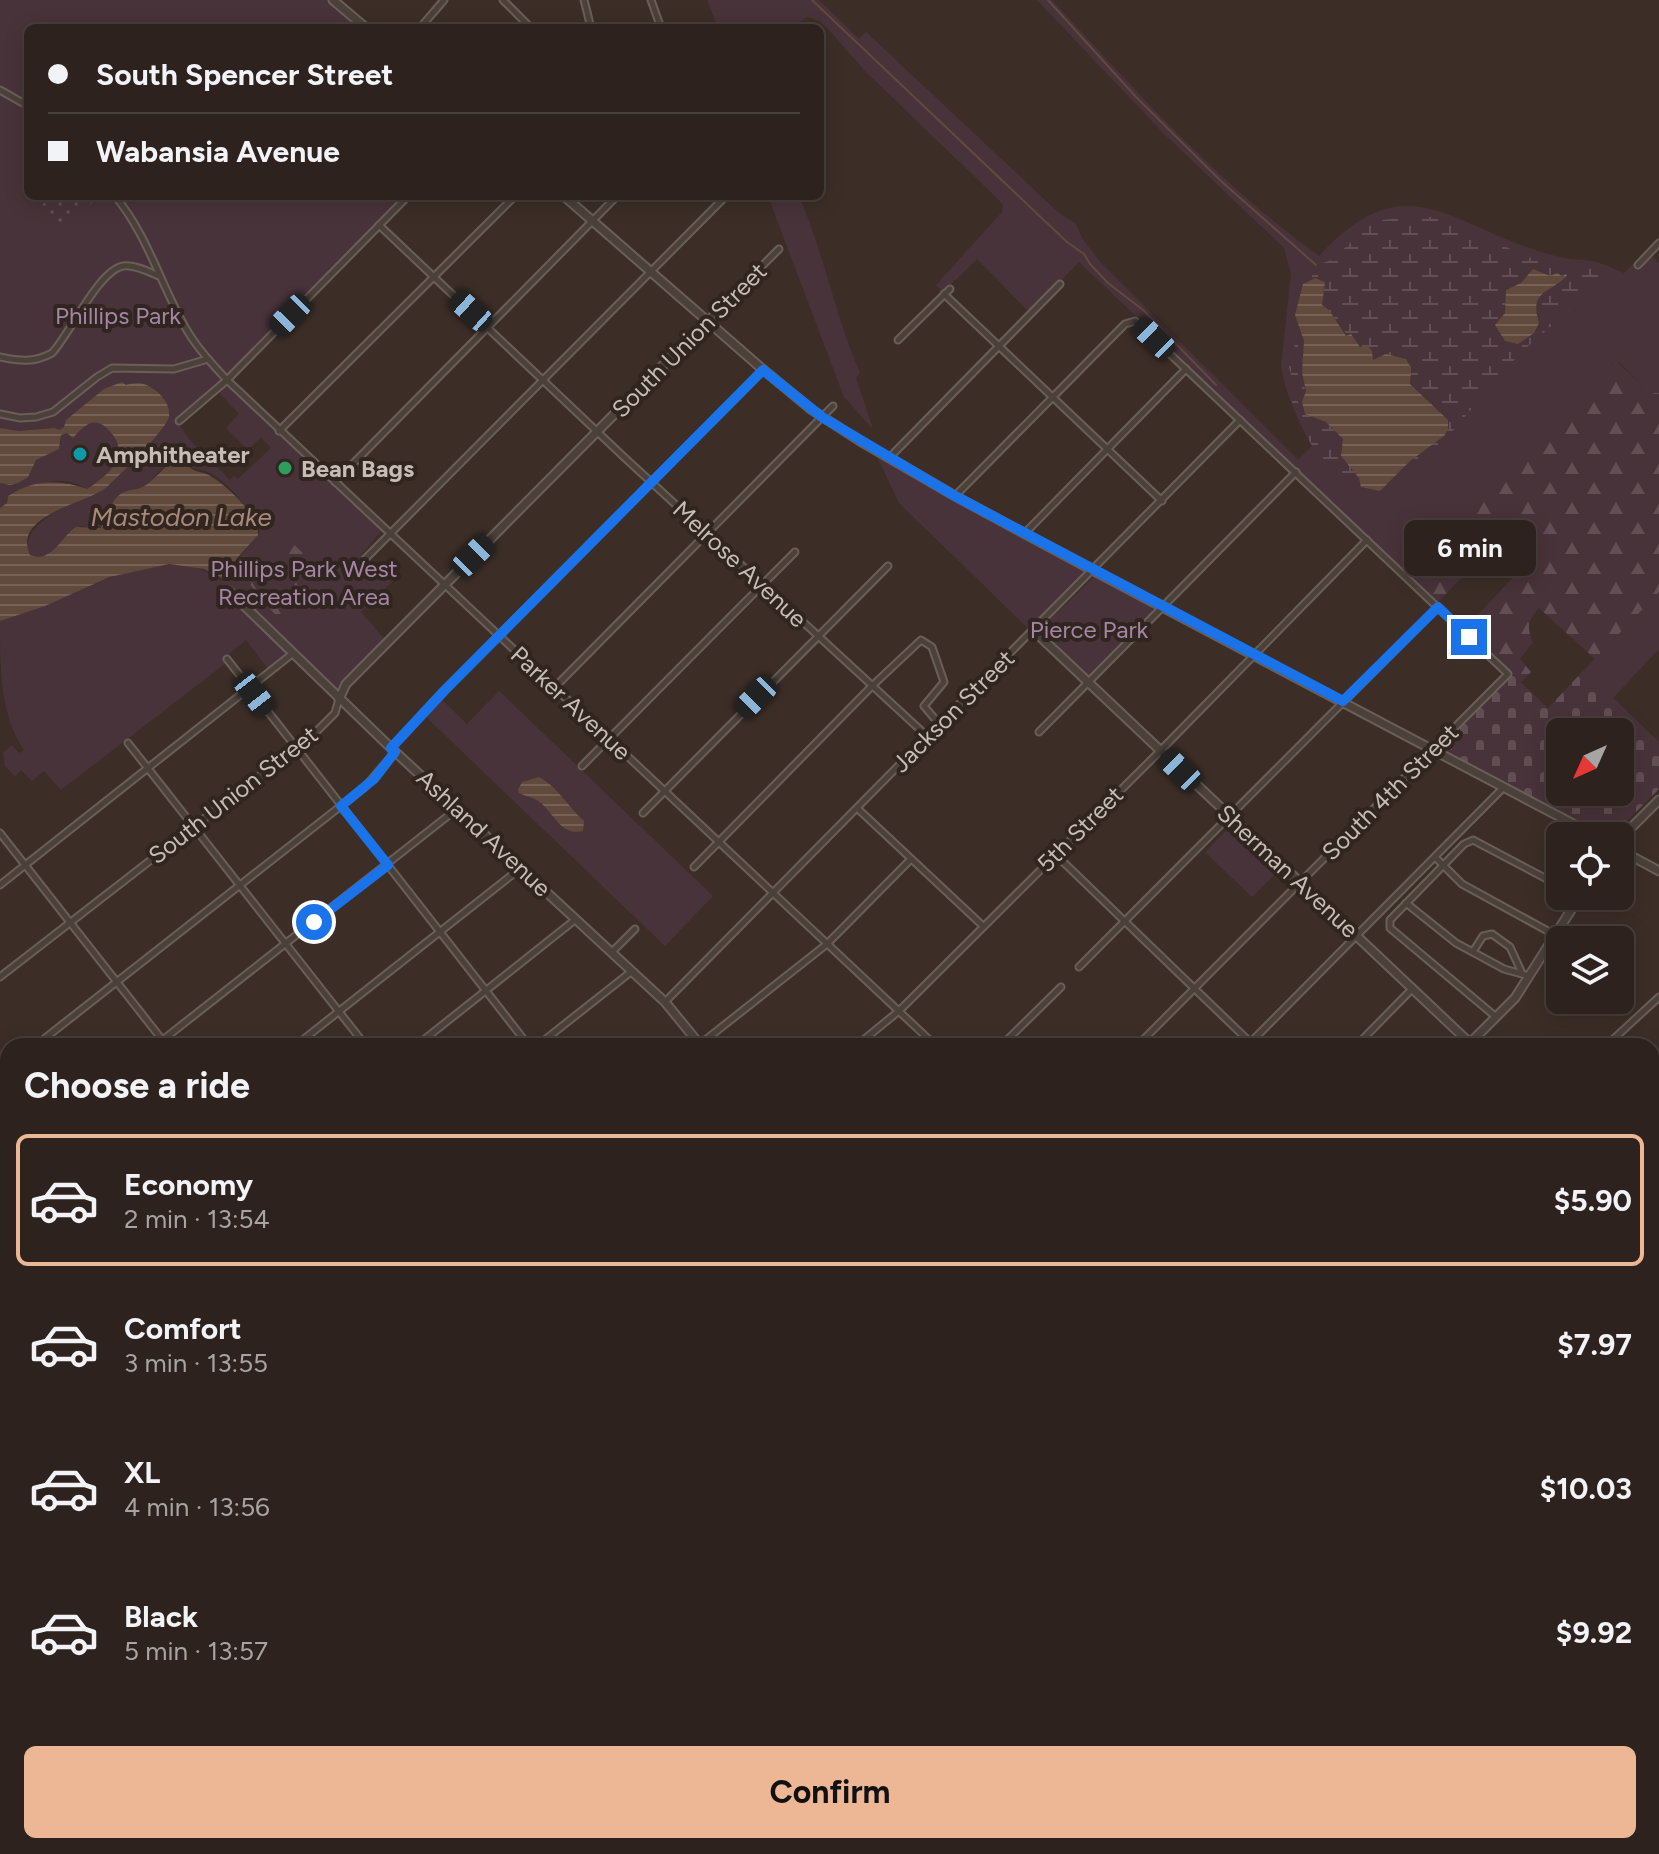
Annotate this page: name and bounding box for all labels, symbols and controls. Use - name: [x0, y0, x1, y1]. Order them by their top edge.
- text: South Spencer Street: [96, 56, 393, 93]
- text: Wabansia Avenue: [96, 133, 340, 170]
- street label: South Union Street: [606, 257, 772, 423]
- car: [445, 286, 497, 336]
- car: [265, 289, 315, 341]
- park label: Phillips Park: [55, 301, 181, 330]
- car: [1128, 313, 1180, 363]
- place label: Amphitheater: [96, 440, 250, 469]
- marker: Amphitheater: [71, 445, 89, 463]
- place label: Bean Bags: [301, 454, 414, 483]
- marker: Bean Bags: [276, 459, 294, 477]
- street label: Melrose Avenue: [667, 495, 813, 633]
- water label: Mastodon Lake: [90, 501, 272, 533]
- callout: 6 min: [1403, 521, 1535, 577]
- car: [448, 531, 498, 581]
- text: 6 min: [1437, 532, 1503, 564]
- park label: Phillips Park West Recreation Area: [210, 554, 398, 611]
- park label: Pierce Park: [1030, 615, 1149, 644]
- route end: [1451, 619, 1487, 655]
- street label: Parker Avenue: [505, 640, 637, 766]
- street label: Jackson Street: [886, 644, 1020, 778]
- car: [230, 668, 278, 720]
- car: [731, 672, 781, 722]
- street label: South 4th Street: [1316, 718, 1464, 866]
- north arrow: [1546, 718, 1634, 806]
- map controls: [1546, 718, 1634, 1014]
- street label: South Union Street: [143, 720, 323, 870]
- car: [1154, 745, 1206, 795]
- street label: Ashland Avenue: [411, 763, 557, 903]
- street label: 5th Street: [1031, 780, 1129, 878]
- street label: Sherman Avenue: [1211, 798, 1365, 944]
- button: locate: [1546, 822, 1634, 910]
- route start: [296, 904, 332, 940]
- button: layers: [1546, 926, 1634, 1014]
- text: Choose a ride: [24, 1064, 250, 1107]
- icon: car: [28, 1164, 100, 1236]
- text: Economy: [124, 1166, 253, 1203]
- text: $5.90: [1554, 1182, 1632, 1219]
- text: 2 min · 13:54: [124, 1203, 270, 1235]
- icon: car: [28, 1308, 100, 1380]
- text: Comfort: [124, 1310, 242, 1347]
- text: $7.97: [1557, 1326, 1632, 1363]
- text: 3 min · 13:55: [124, 1347, 268, 1379]
- icon: car: [28, 1452, 100, 1524]
- text: XL: [124, 1454, 160, 1491]
- text: $10.03: [1540, 1470, 1632, 1507]
- text: 4 min · 13:56: [124, 1491, 270, 1523]
- icon: car: [28, 1596, 100, 1668]
- text: Black: [124, 1598, 198, 1635]
- text: $9.92: [1556, 1614, 1632, 1651]
- text: 5 min · 13:57: [124, 1635, 268, 1667]
- button: Confirm: [24, 1746, 1636, 1838]

